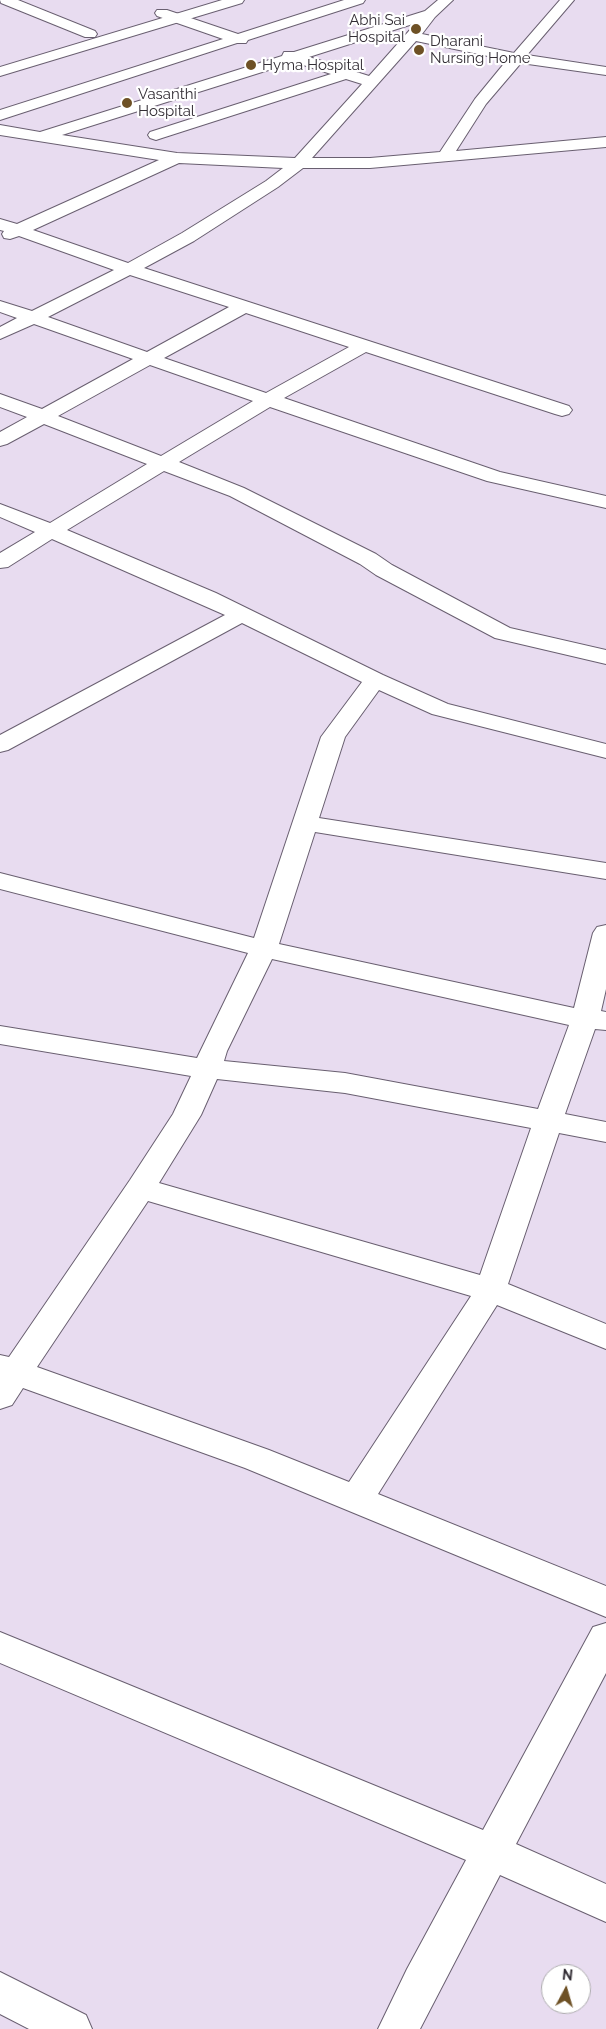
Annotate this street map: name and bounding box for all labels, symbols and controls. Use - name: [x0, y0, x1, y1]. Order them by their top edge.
- place label: Abhi Sai Hospital: [348, 11, 405, 46]
- marker: Abhi Sai Hospital: [409, 22, 423, 36]
- place label: Dharani Nursing Home: [430, 32, 531, 67]
- marker: Dharani Nursing Home: [412, 43, 426, 57]
- place label: Hyma Hospital: [262, 56, 364, 74]
- marker: Hyma Hospital: [244, 58, 258, 72]
- place label: Vasanthi Hospital: [138, 85, 197, 120]
- marker: Vasanthi Hospital: [120, 96, 134, 110]
- north arrow: [541, 1964, 591, 2014]
- text: N: [561, 1967, 574, 1984]

